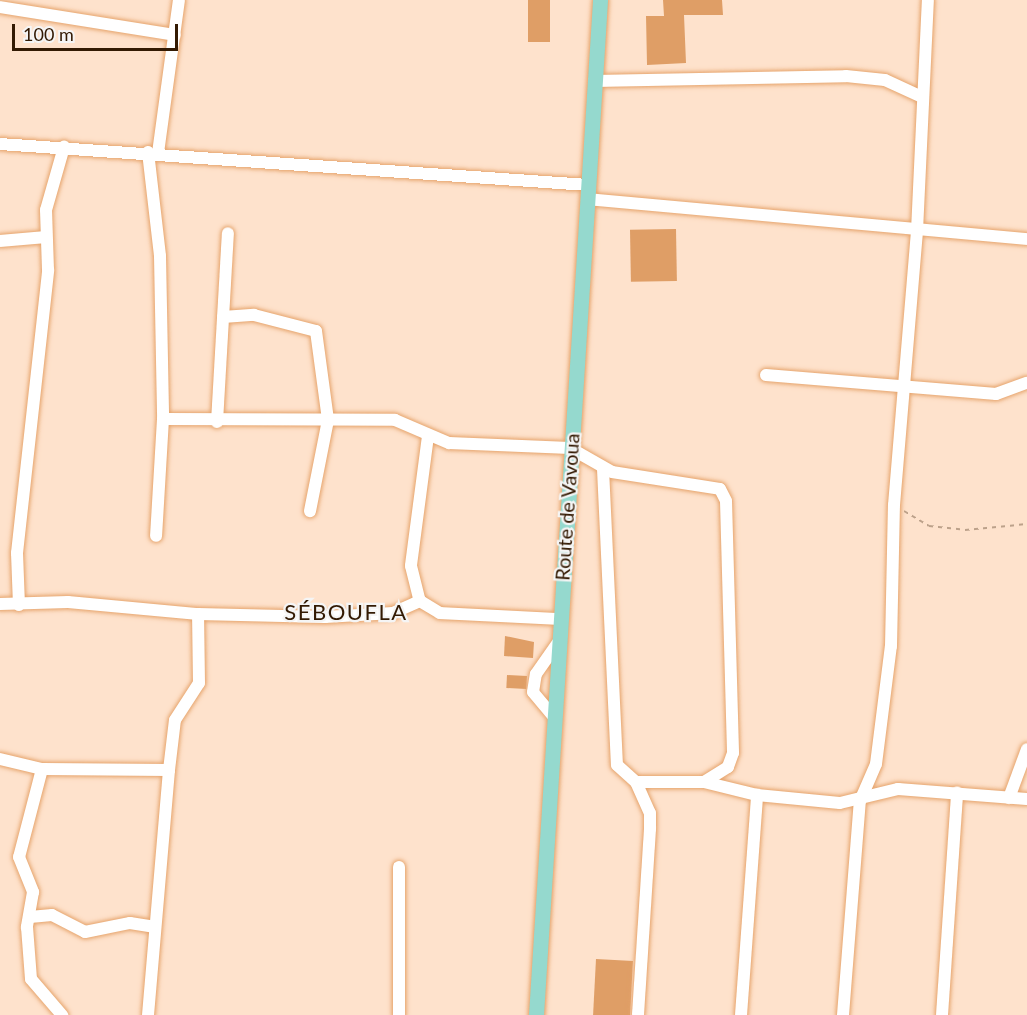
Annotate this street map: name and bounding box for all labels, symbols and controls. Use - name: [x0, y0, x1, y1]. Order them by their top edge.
- scale bar: [15, 12, 182, 50]
- text: 100 m: [23, 23, 74, 45]
- street label: Route de Vavoua: [550, 432, 584, 582]
- district label: SÉBOUFLA: [284, 599, 408, 625]

